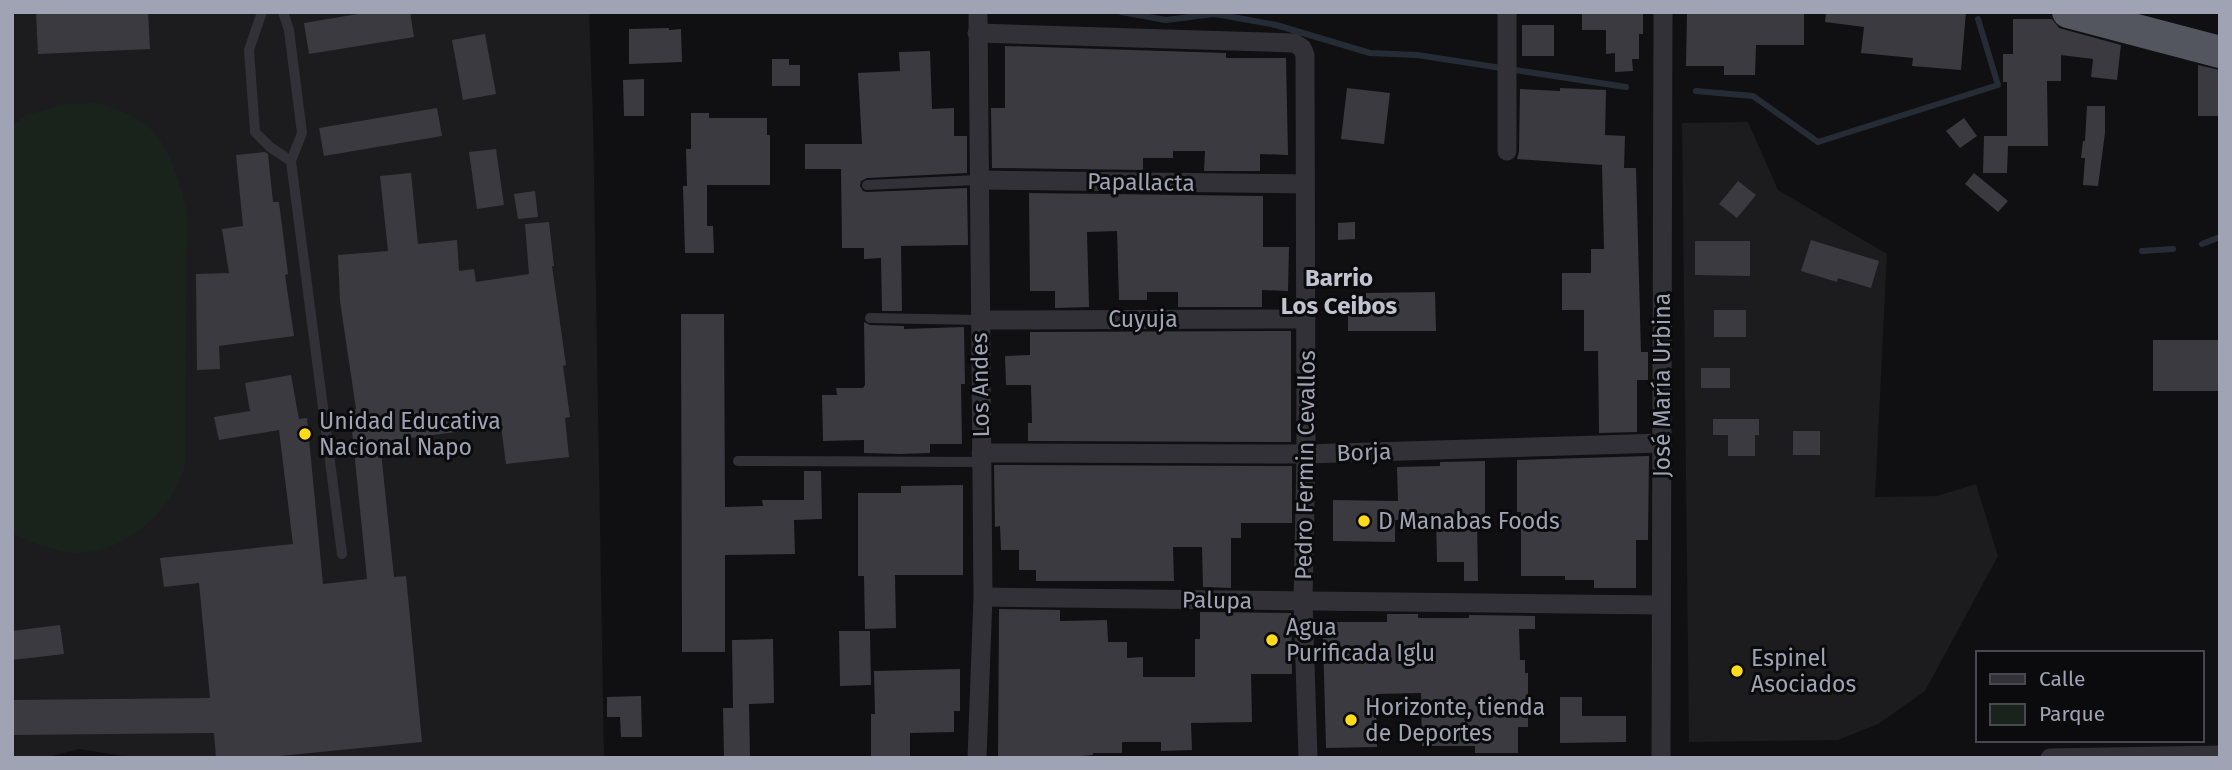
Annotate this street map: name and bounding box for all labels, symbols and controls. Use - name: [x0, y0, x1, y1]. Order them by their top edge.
- street label: Papallacta: [1087, 167, 1195, 197]
- district label: Barrio Los Ceibos: [1281, 264, 1398, 320]
- street label: José María Urbina: [1648, 293, 1676, 477]
- street label: Cuyuja: [1108, 305, 1178, 333]
- street label: Los Andes: [965, 332, 995, 438]
- street label: Pedro Fermin Cevallos: [1289, 350, 1321, 580]
- place label: Unidad Educativa Nacional Napo: [319, 407, 501, 461]
- marker: Unidad Educativa Nacional Napo: [297, 426, 313, 442]
- street label: Borja: [1336, 437, 1392, 467]
- place label: D Manabas Foods: [1378, 507, 1560, 535]
- marker: D Manabas Foods: [1356, 513, 1372, 529]
- street label: Palupa: [1182, 585, 1252, 615]
- place label: Agua Purificada Iglu: [1286, 613, 1435, 667]
- marker: Agua Purificada Iglu: [1264, 632, 1280, 648]
- place label: Espinel Asociados: [1751, 644, 1856, 698]
- legend: [1976, 651, 2204, 742]
- marker: Espinel Asociados: [1729, 663, 1745, 679]
- text: Calle: [2039, 666, 2085, 692]
- place label: Horizonte, tienda de Deportes: [1365, 693, 1545, 747]
- text: Parque: [2039, 701, 2105, 727]
- marker: Horizonte, tienda de Deportes: [1343, 712, 1359, 728]

